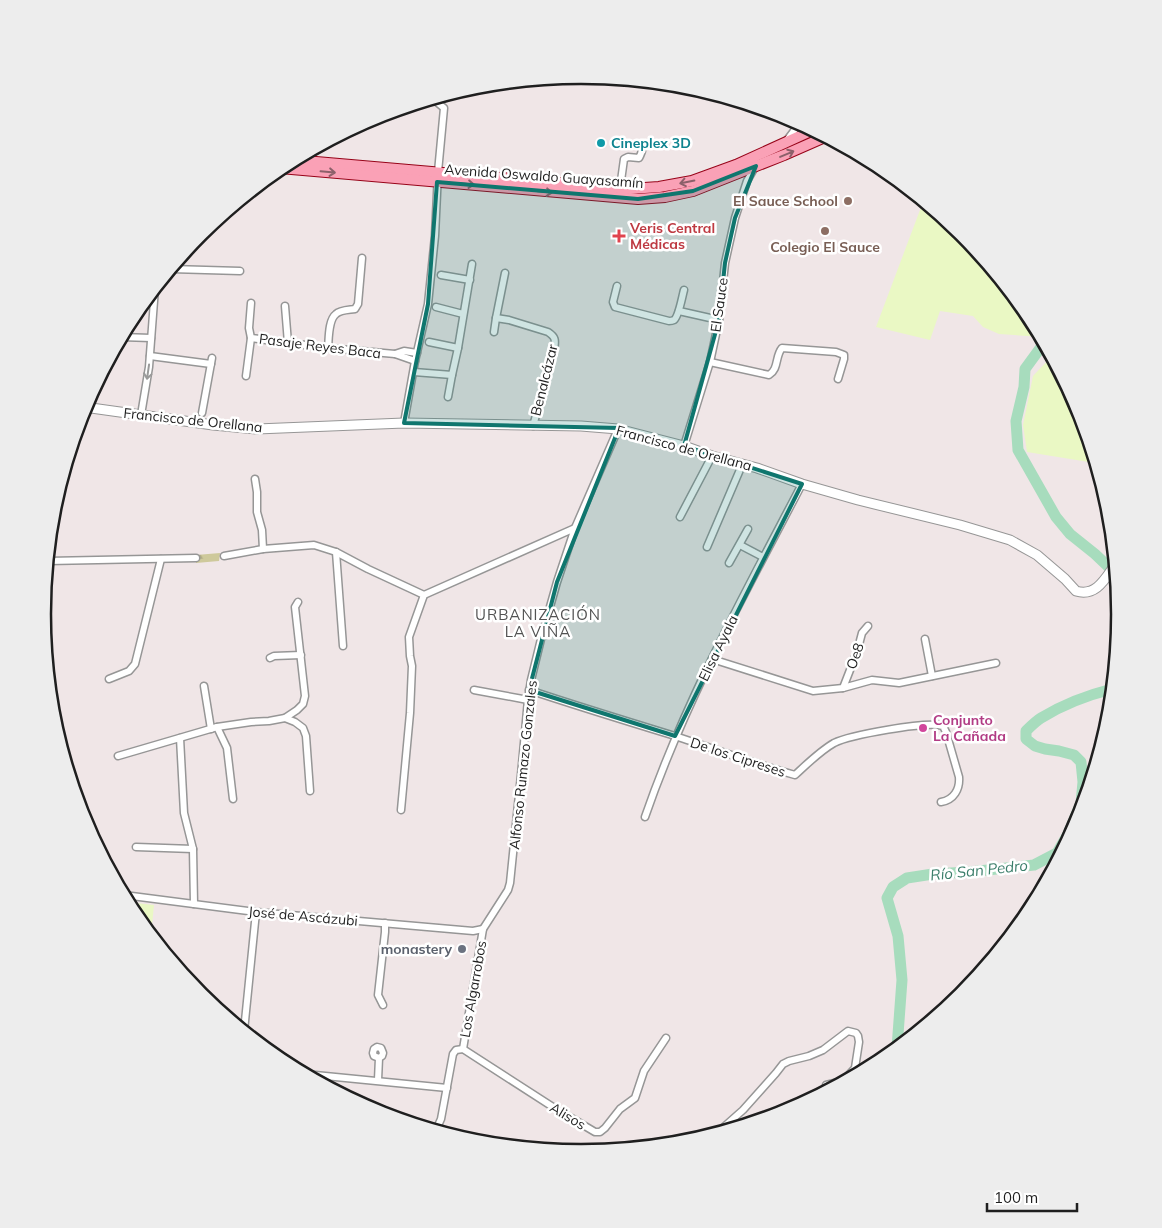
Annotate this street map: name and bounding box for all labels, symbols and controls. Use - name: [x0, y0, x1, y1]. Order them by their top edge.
- place label: Cineplex 3D: [611, 134, 691, 152]
- marker: Cineplex 3D: [595, 137, 607, 149]
- one-way arrow: [779, 148, 794, 158]
- street label: Avenida Oswaldo Guayasamín: [444, 160, 644, 192]
- one-way arrow: [320, 167, 336, 177]
- one-way arrow: [679, 178, 695, 187]
- one-way arrow: [459, 180, 475, 189]
- one-way arrow: [537, 187, 553, 196]
- place label: El Sauce School: [733, 192, 838, 210]
- marker: El Sauce School: [842, 195, 854, 207]
- place label: Veris Central Médicas: [629, 219, 715, 253]
- marker: Colegio El Sauce: [819, 225, 831, 237]
- marker: Veris Central Médicas: [612, 229, 626, 243]
- place label: Colegio El Sauce: [770, 238, 880, 256]
- street label: El Sauce: [706, 277, 732, 333]
- street label: Pasaje Reyes Baca: [258, 330, 382, 362]
- street label: Benalcázar: [526, 341, 562, 418]
- one-way arrow: [143, 364, 153, 380]
- street label: Francisco de Orellana: [123, 404, 263, 436]
- street label: Francisco de Orellana: [614, 421, 754, 475]
- district label: URBANIZACIÓN LA VIÑA: [475, 605, 601, 641]
- street label: Elisa Ayala: [694, 612, 742, 684]
- street label: Oe8: [842, 640, 868, 672]
- street label: Alfonso Rumazo Gonzales: [505, 679, 541, 851]
- place label: Conjunto La Cañada: [933, 711, 1006, 745]
- marker: Conjunto La Cañada: [917, 722, 929, 734]
- street label: De los Cipreses: [688, 733, 788, 781]
- water label: Río San Pedro: [929, 855, 1029, 885]
- street label: José de Ascázubi: [247, 902, 359, 930]
- street label: Los Algarrobos: [456, 939, 490, 1039]
- place label: monastery: [381, 940, 452, 958]
- marker: monastery: [456, 943, 468, 955]
- street label: Alisos: [547, 1098, 589, 1134]
- scale bar: [987, 1180, 1077, 1212]
- text: 100 m: [994, 1188, 1038, 1207]

